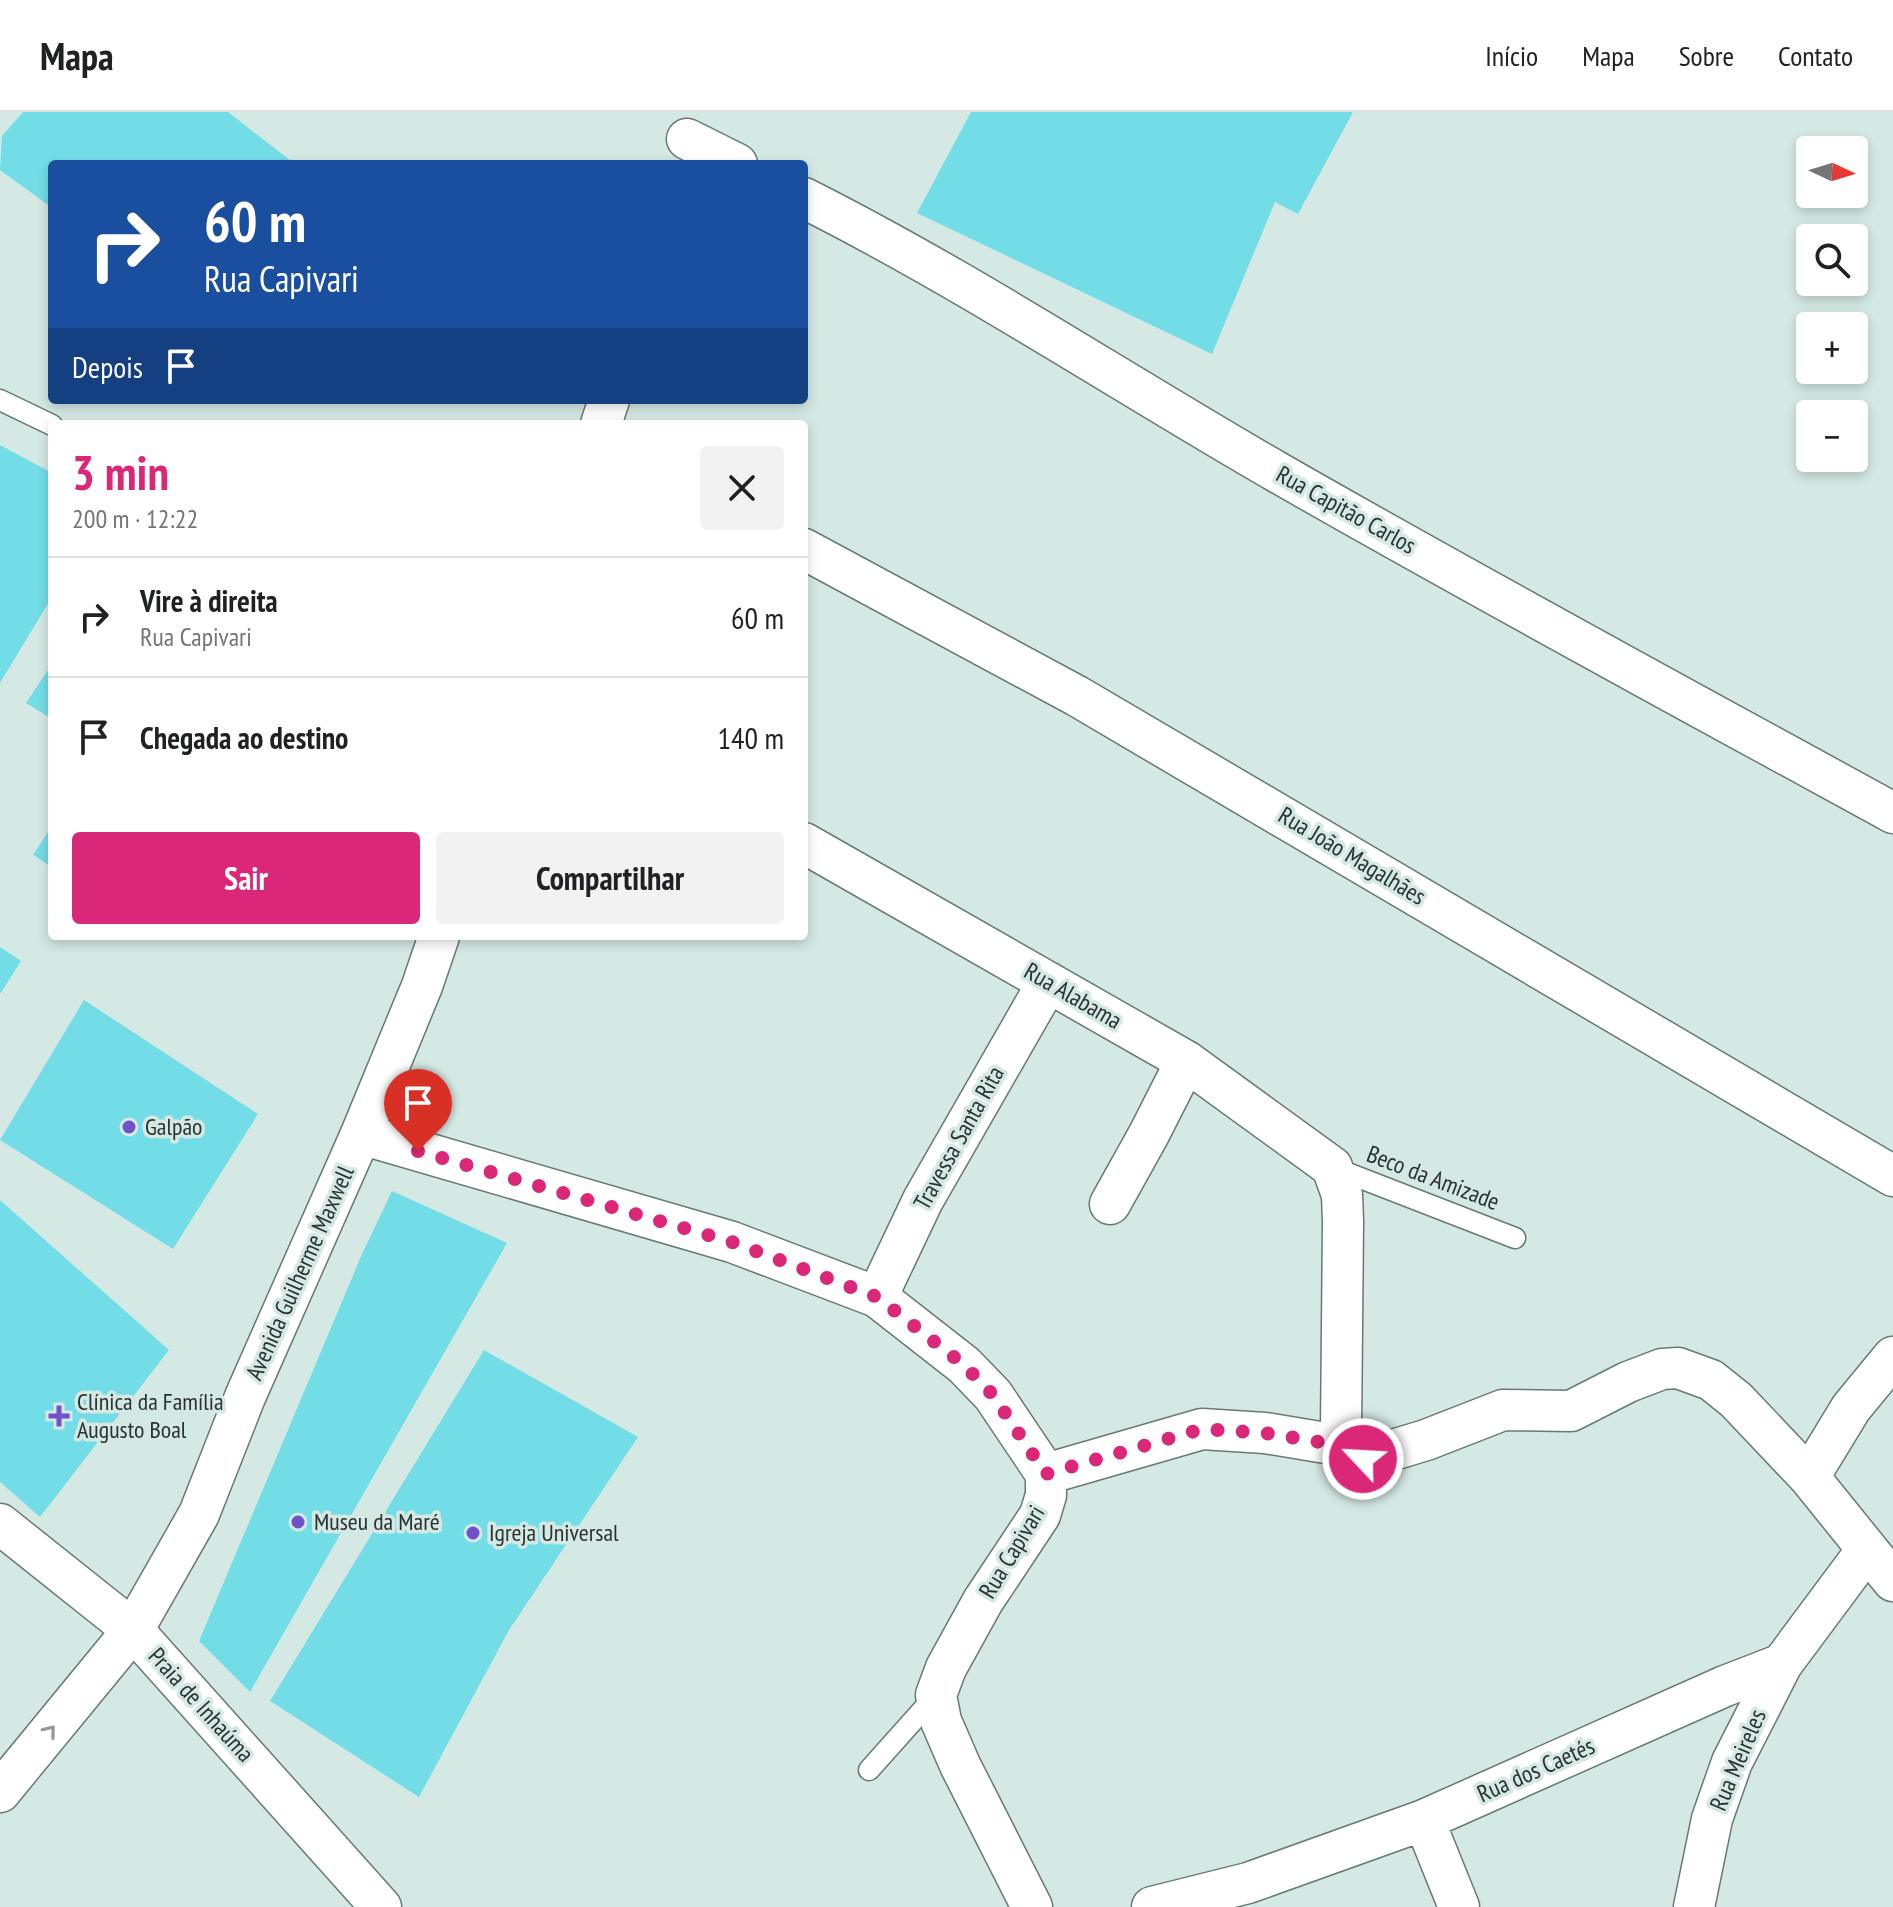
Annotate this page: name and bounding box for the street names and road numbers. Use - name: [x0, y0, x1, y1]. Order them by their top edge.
- street label: Rua Capitão Carlos: [1271, 458, 1422, 561]
- street label: Rua João Magalhães: [1273, 799, 1432, 912]
- street label: Rua Alabama: [1019, 955, 1128, 1036]
- street label: Travessa Santa Rita: [906, 1060, 1011, 1215]
- street label: Beco da Amizade: [1362, 1138, 1504, 1217]
- street label: Avenida Guilherme Maxwell: [238, 1161, 361, 1385]
- street label: Rua Capivari: [972, 1500, 1051, 1604]
- street label: Praia de Inhaúma: [142, 1641, 261, 1768]
- street label: Rua Meireles: [1702, 1704, 1773, 1815]
- street label: Rua dos Caetés: [1472, 1730, 1599, 1809]

